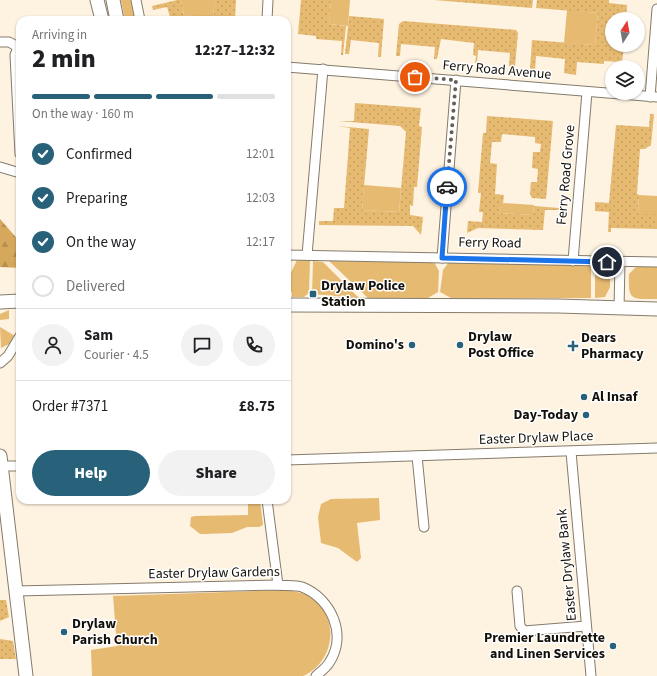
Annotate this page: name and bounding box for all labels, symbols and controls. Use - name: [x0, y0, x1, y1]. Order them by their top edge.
- north arrow: [605, 12, 645, 52]
- map controls: [605, 12, 645, 100]
- text: Arriving in: [32, 26, 87, 44]
- text: 2 min: [32, 40, 96, 77]
- text: 12:27–12:32: [194, 40, 275, 61]
- street label: Ferry Road Avenue: [442, 55, 552, 85]
- pin: [398, 60, 432, 94]
- button: layers: [605, 60, 645, 100]
- icon: bag: [404, 66, 426, 88]
- text: On the way · 160 m: [32, 105, 134, 123]
- street label: Ferry Road Grove: [552, 124, 580, 226]
- icon: check: [32, 143, 54, 165]
- text: Confirmed: [66, 144, 132, 165]
- text: 12:01: [246, 145, 275, 163]
- courier: [427, 167, 467, 207]
- icon: car: [436, 176, 458, 198]
- icon: check: [32, 187, 54, 209]
- text: Preparing: [66, 188, 127, 209]
- text: 12:03: [246, 189, 275, 207]
- icon: check: [32, 231, 54, 253]
- text: On the way: [66, 232, 136, 253]
- street label: Ferry Road: [458, 232, 522, 254]
- text: 12:17: [246, 233, 275, 251]
- pin: [590, 245, 624, 279]
- icon: home: [596, 251, 618, 273]
- text: Delivered: [66, 276, 125, 297]
- place label: Drylaw Police Station: [321, 276, 405, 312]
- marker: Drylaw Police Station: [308, 289, 318, 299]
- button: person: [32, 324, 74, 366]
- button: chat: [181, 324, 223, 366]
- button: phone: [233, 324, 275, 366]
- text: Sam: [84, 325, 113, 346]
- place label: Drylaw Post Office: [468, 327, 534, 363]
- place label: Dears Pharmacy: [581, 328, 644, 364]
- place label: Domino's: [346, 335, 404, 355]
- marker: Domino's: [407, 340, 417, 350]
- marker: Drylaw Post Office: [455, 340, 465, 350]
- marker: Dears Pharmacy: [568, 341, 578, 351]
- text: Courier · 4.5: [84, 346, 149, 364]
- place label: Al Insaf: [591, 387, 639, 407]
- marker: Al Insaf: [579, 392, 589, 402]
- text: Order #7371: [32, 396, 108, 417]
- text: £8.75: [239, 396, 275, 417]
- place label: Day-Today: [513, 405, 579, 425]
- marker: Day-Today: [581, 410, 591, 420]
- street label: Easter Drylaw Place: [478, 426, 594, 450]
- button: Help: [32, 450, 150, 496]
- button: Share: [158, 450, 275, 496]
- street label: Easter Drylaw Bank: [552, 508, 582, 622]
- street label: Easter Drylaw Gardens: [148, 562, 280, 584]
- place label: Drylaw Parish Church: [72, 614, 158, 650]
- marker: Drylaw Parish Church: [59, 627, 69, 637]
- place label: Premier Laundrette and Linen Services: [484, 628, 605, 664]
- marker: Premier Laundrette and Linen Services: [608, 641, 618, 651]

